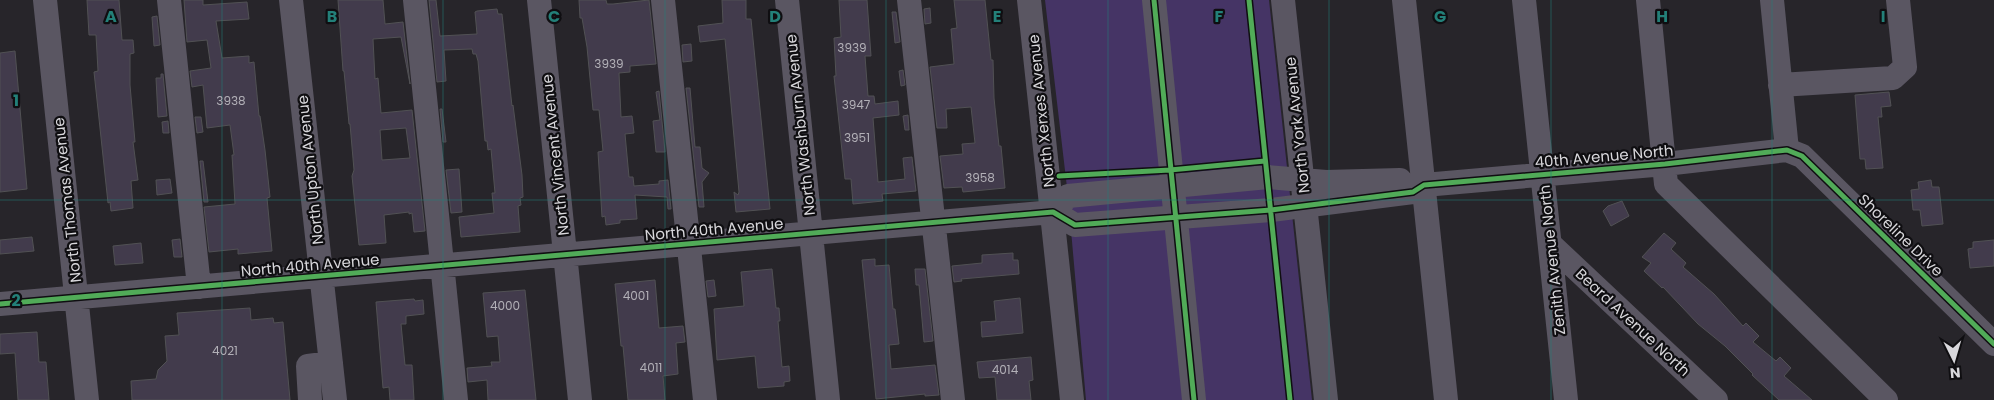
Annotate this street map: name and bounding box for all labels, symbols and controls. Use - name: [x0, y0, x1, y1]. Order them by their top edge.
- text: A: [105, 5, 117, 28]
- text: B: [327, 5, 337, 28]
- text: C: [548, 5, 560, 28]
- text: D: [769, 5, 781, 28]
- text: E: [993, 5, 1001, 28]
- text: F: [1215, 5, 1224, 28]
- text: G: [1434, 5, 1446, 28]
- text: H: [1656, 5, 1668, 28]
- text: I: [1881, 5, 1885, 28]
- street label: North Washburn Avenue: [780, 33, 820, 217]
- street label: North Xerxes Avenue: [1023, 33, 1059, 189]
- house number: 3939: [837, 39, 867, 56]
- house number: 3939: [594, 55, 624, 72]
- street label: North York Avenue: [1279, 56, 1315, 194]
- street label: North Vincent Avenue: [536, 73, 574, 237]
- text: 1: [13, 89, 19, 112]
- house number: 3938: [216, 92, 246, 109]
- street label: North Upton Avenue: [292, 94, 328, 246]
- house number: 3947: [842, 96, 871, 113]
- street label: North Thomas Avenue: [48, 116, 86, 284]
- house number: 3951: [844, 129, 870, 146]
- street label: 40th Avenue North: [1534, 139, 1674, 173]
- house number: 3958: [965, 169, 995, 186]
- street label: Zenith Avenue North: [1534, 184, 1570, 336]
- street label: Shoreline Drive: [1854, 189, 1948, 281]
- street label: North 40th Avenue: [644, 212, 784, 246]
- street label: North 40th Avenue: [240, 248, 380, 282]
- street label: Beard Avenue North: [1571, 263, 1695, 381]
- house number: 4001: [623, 287, 649, 304]
- text: 2: [11, 289, 21, 312]
- house number: 4000: [490, 297, 520, 314]
- north arrow: [1929, 335, 1979, 385]
- house number: 4021: [212, 342, 238, 359]
- house number: 4011: [640, 359, 662, 376]
- house number: 4014: [992, 361, 1019, 378]
- text: N: [1949, 363, 1961, 383]

